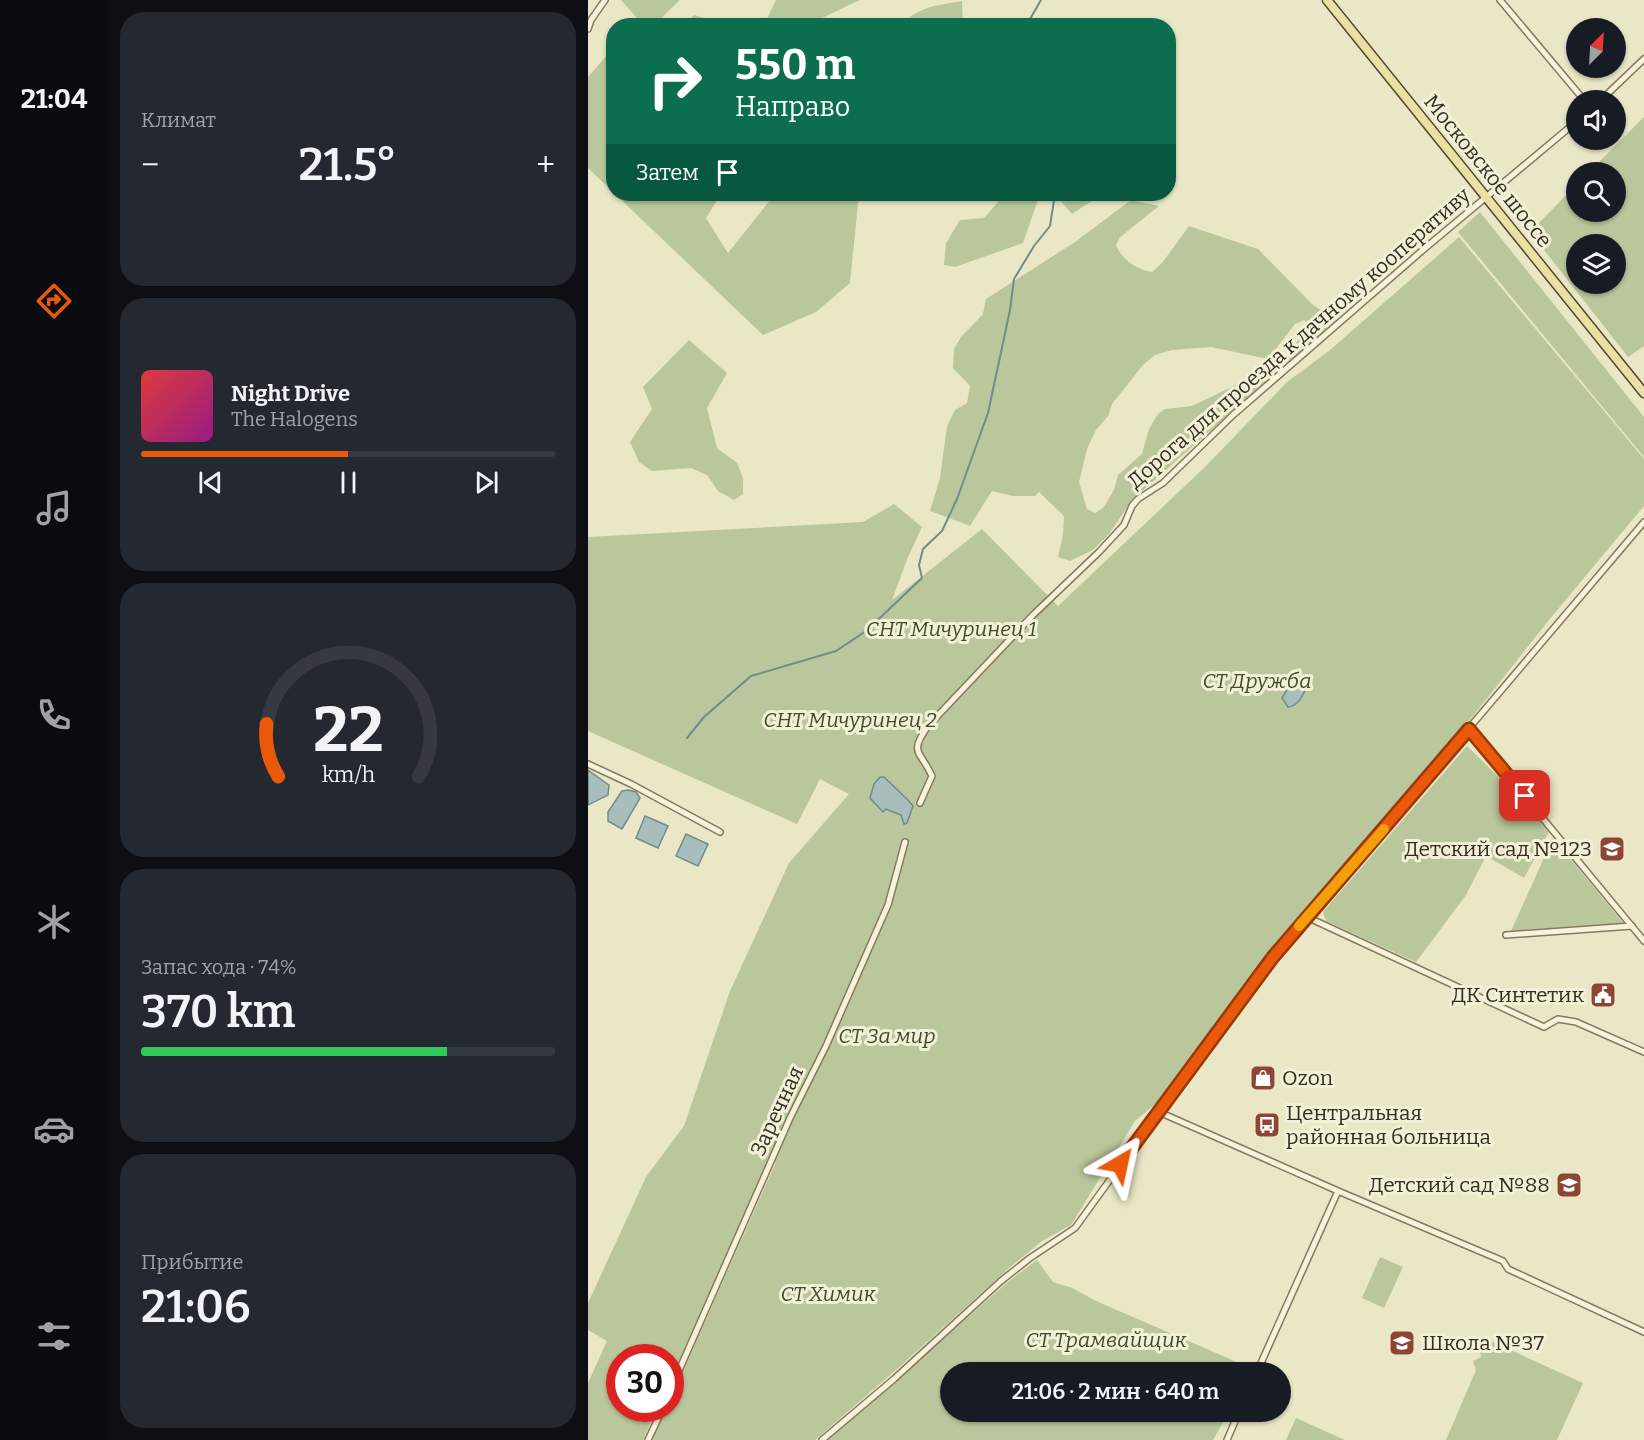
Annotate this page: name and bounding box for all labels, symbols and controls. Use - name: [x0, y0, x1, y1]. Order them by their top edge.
- north arrow: [1566, 18, 1626, 78]
- map controls: [1566, 18, 1626, 294]
- text: 550 m: [735, 40, 855, 90]
- icon: right: [636, 42, 714, 120]
- text: 21:04: [21, 83, 87, 115]
- street label: Московское шоссе: [1418, 89, 1558, 253]
- button: sound: [1566, 90, 1626, 150]
- text: Направо: [735, 91, 850, 123]
- text: Климат: [141, 108, 216, 132]
- text: 21.5°: [299, 138, 397, 192]
- text: −: [141, 145, 159, 185]
- text: +: [536, 145, 555, 185]
- icon: arrive: [711, 156, 744, 189]
- text: Затем: [636, 159, 699, 186]
- button: search: [1566, 162, 1626, 222]
- street label: Дорога для проезда к дачному кооперативу: [1122, 181, 1476, 494]
- button: layers: [1566, 234, 1626, 294]
- icon: directions: [33, 280, 75, 322]
- text: Night Drive: [231, 380, 350, 407]
- text: The Halogens: [231, 407, 358, 431]
- icon: previous: [194, 466, 227, 499]
- icon: pause: [332, 466, 365, 499]
- icon: next: [470, 466, 503, 499]
- icon: music: [33, 487, 75, 529]
- park label: СНТ Мичуринец 1: [866, 616, 1036, 642]
- park label: СТ Дружба: [1203, 668, 1311, 694]
- text: 22: [313, 693, 383, 768]
- icon: phone: [33, 694, 75, 736]
- park label: СНТ Мичуринец 2: [763, 707, 937, 733]
- text: km/h: [321, 762, 375, 788]
- pin: [1499, 770, 1550, 821]
- icon: arrive: [1508, 779, 1541, 812]
- school or university icon: Детский сад №123: [1597, 834, 1627, 864]
- place label: Детский сад №123: [1404, 836, 1592, 862]
- icon: climate: [33, 901, 75, 943]
- text: Запас хода · 74%: [141, 955, 297, 979]
- public building icon: ДК Синтетик: [1588, 980, 1618, 1010]
- place label: ДК Синтетик: [1452, 982, 1585, 1008]
- text: 370 km: [141, 985, 295, 1039]
- park label: СТ За мир: [838, 1023, 936, 1049]
- street label: Заречная: [745, 1062, 809, 1160]
- shop icon: Ozon: [1248, 1063, 1278, 1093]
- place label: Ozon: [1282, 1065, 1333, 1091]
- place label: Центральная районная больница: [1286, 1100, 1492, 1150]
- icon: car: [33, 1108, 75, 1150]
- bus stop icon: Центральная районная больница: [1252, 1110, 1282, 1140]
- position arrow: [1088, 1132, 1152, 1196]
- school or university icon: Детский сад №88: [1554, 1170, 1584, 1200]
- place label: Детский сад №88: [1369, 1172, 1550, 1198]
- text: Прибытие: [141, 1250, 243, 1274]
- text: 21:06: [141, 1280, 251, 1334]
- park label: СТ Химик: [780, 1281, 876, 1307]
- icon: filters: [33, 1315, 75, 1357]
- park label: СТ Трамвайщик: [1026, 1327, 1187, 1353]
- school or university icon: Школа №37: [1387, 1328, 1417, 1358]
- place label: Школа №37: [1422, 1330, 1545, 1356]
- speed limit sign: 30: [606, 1344, 684, 1422]
- text: 21:06 · 2 мин · 640 m: [1012, 1378, 1219, 1405]

